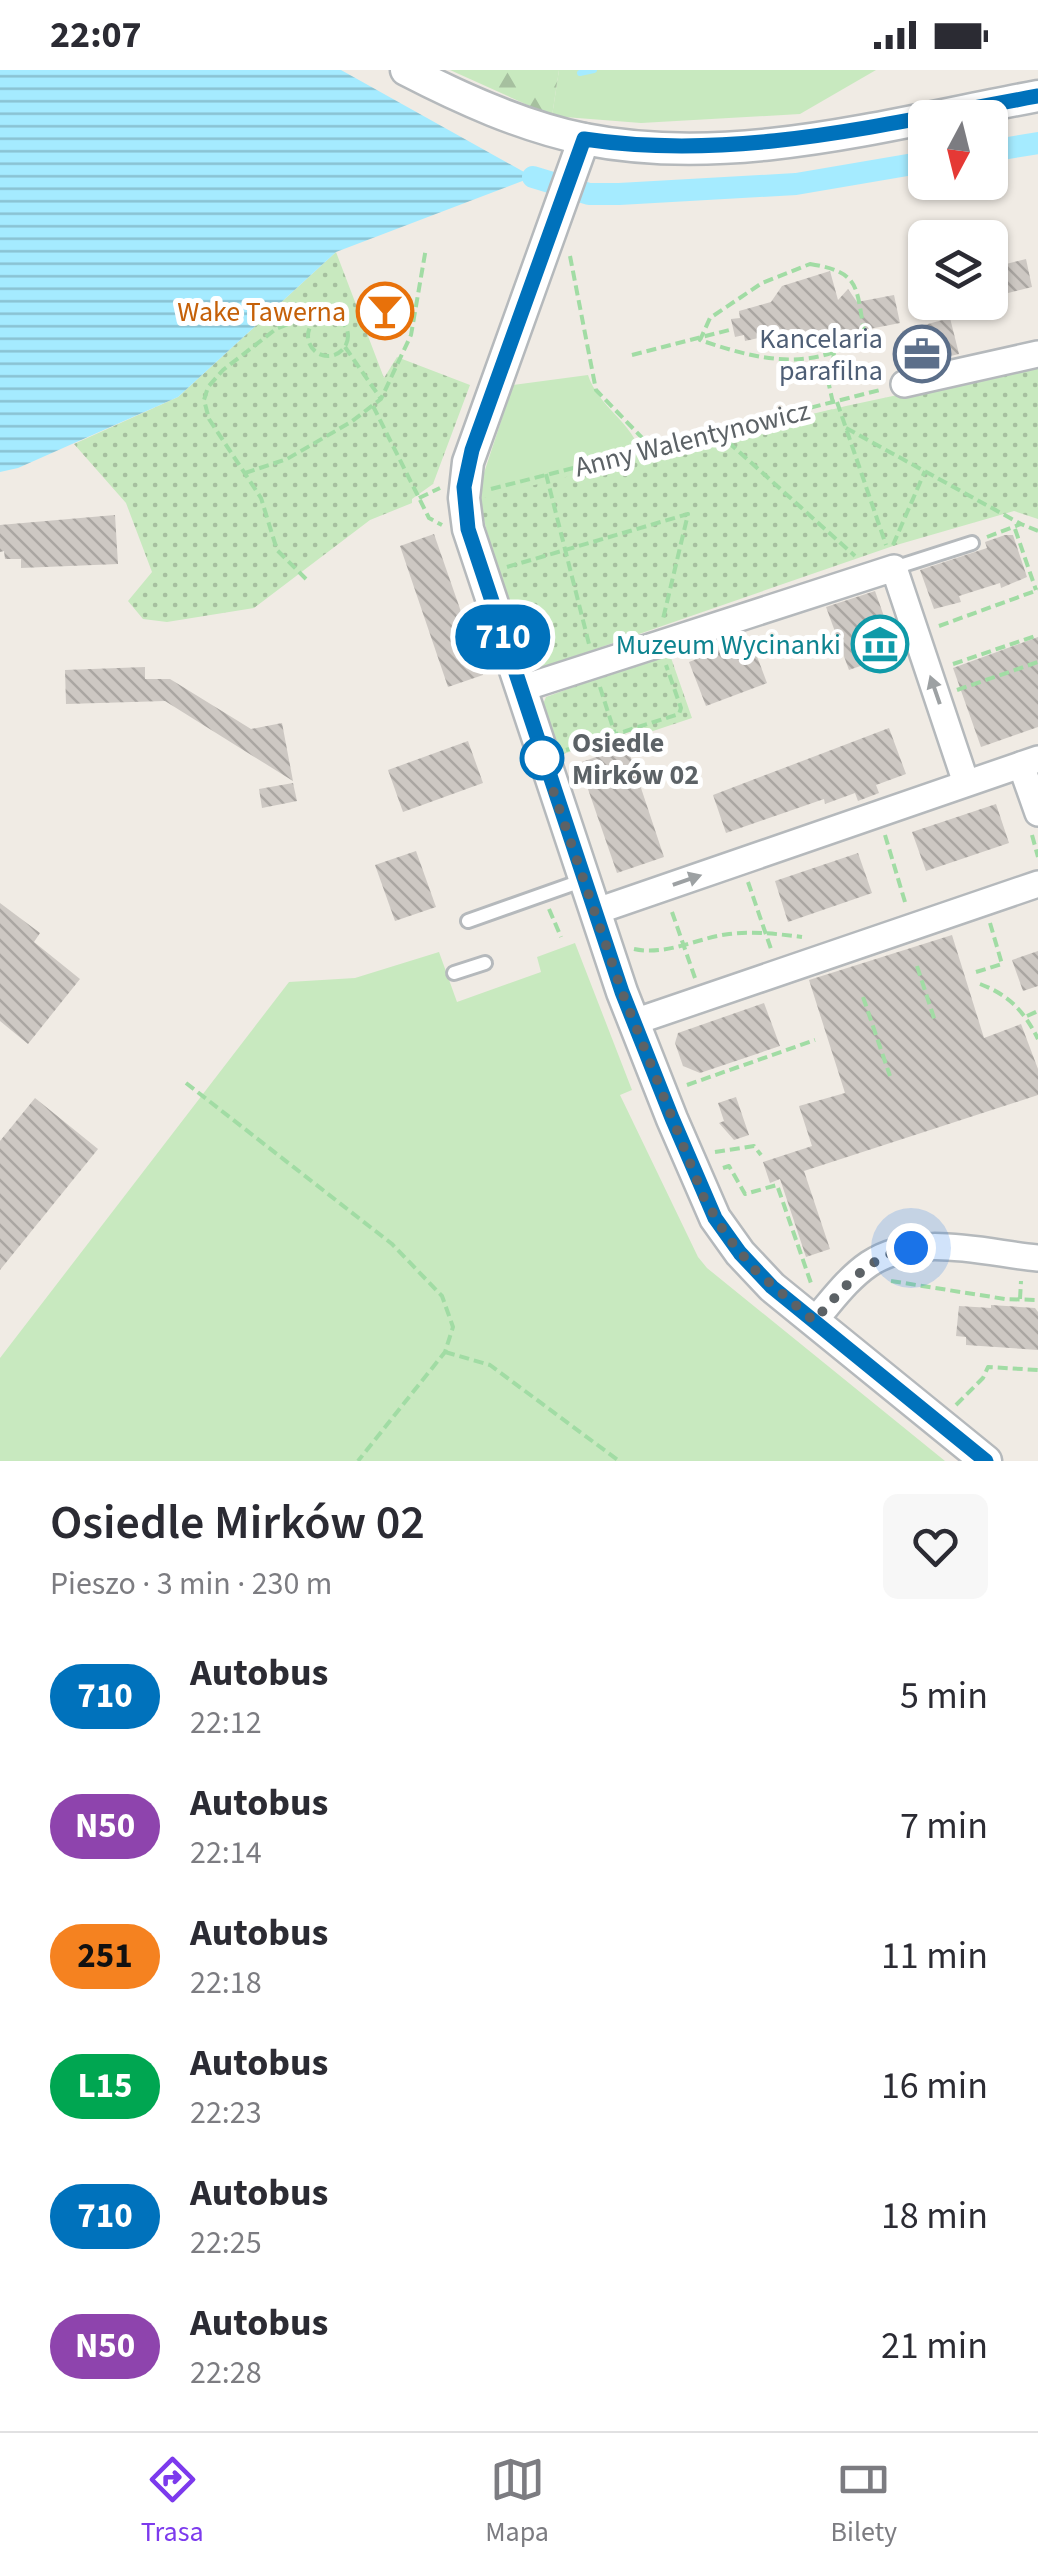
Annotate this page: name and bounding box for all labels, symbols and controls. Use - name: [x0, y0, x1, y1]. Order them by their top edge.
- text: 22:07: [50, 8, 142, 62]
- north arrow: [908, 100, 1008, 200]
- map controls: [908, 100, 1008, 320]
- button: layers: [908, 220, 1008, 320]
- bar icon: Wake Tawerna: [355, 281, 415, 341]
- place label: Wake Tawerna: [177, 292, 346, 332]
- place label: Kancelaria parafilna: [759, 319, 883, 391]
- office icon: Kancelaria parafilna: [892, 324, 952, 384]
- street label: Anny Walentynowicz: [570, 390, 814, 488]
- line badge: 710: [446, 604, 560, 670]
- text: 710: [475, 612, 531, 662]
- museum icon: Muzeum Wycinanki: [850, 614, 910, 674]
- place label: Muzeum Wycinanki: [616, 625, 841, 665]
- one-way arrow: [927, 675, 942, 705]
- place label: Osiedle Mirków 02: [572, 723, 699, 795]
- marker: Osiedle Mirków 02: [521, 737, 563, 779]
- one-way arrow: [672, 871, 702, 886]
- your location: [886, 1223, 936, 1273]
- text: Osiedle Mirków 02: [50, 1489, 425, 1557]
- button: heart: [883, 1494, 988, 1599]
- text: Pieszo · 3 min · 230 m: [50, 1561, 332, 1607]
- text: Autobus: [190, 1646, 328, 1700]
- text: 5 min: [900, 1669, 988, 1723]
- text: 710: [77, 1671, 133, 1721]
- text: 22:12: [190, 1700, 262, 1746]
- text: Autobus: [190, 1776, 328, 1830]
- text: 7 min: [900, 1799, 988, 1853]
- text: N50: [75, 1801, 135, 1851]
- text: 22:14: [190, 1830, 262, 1876]
- text: Autobus: [190, 1906, 328, 1960]
- text: 11 min: [881, 1929, 988, 1983]
- text: 251: [77, 1931, 133, 1981]
- text: 22:18: [190, 1960, 262, 2006]
- text: Autobus: [190, 2036, 328, 2090]
- text: 16 min: [881, 2059, 988, 2113]
- text: L15: [77, 2061, 133, 2111]
- text: 22:23: [190, 2090, 262, 2136]
- text: Autobus: [190, 2166, 328, 2220]
- text: 18 min: [881, 2189, 988, 2243]
- text: 710: [77, 2191, 133, 2241]
- text: 22:25: [190, 2220, 262, 2266]
- text: Autobus: [190, 2296, 328, 2350]
- text: 21 min: [881, 2319, 988, 2373]
- text: N50: [75, 2321, 135, 2371]
- text: 22:28: [190, 2350, 262, 2396]
- tab: Trasa: [141, 2452, 204, 2552]
- tab: Mapa: [485, 2452, 549, 2552]
- tab: Bilety: [831, 2452, 897, 2552]

